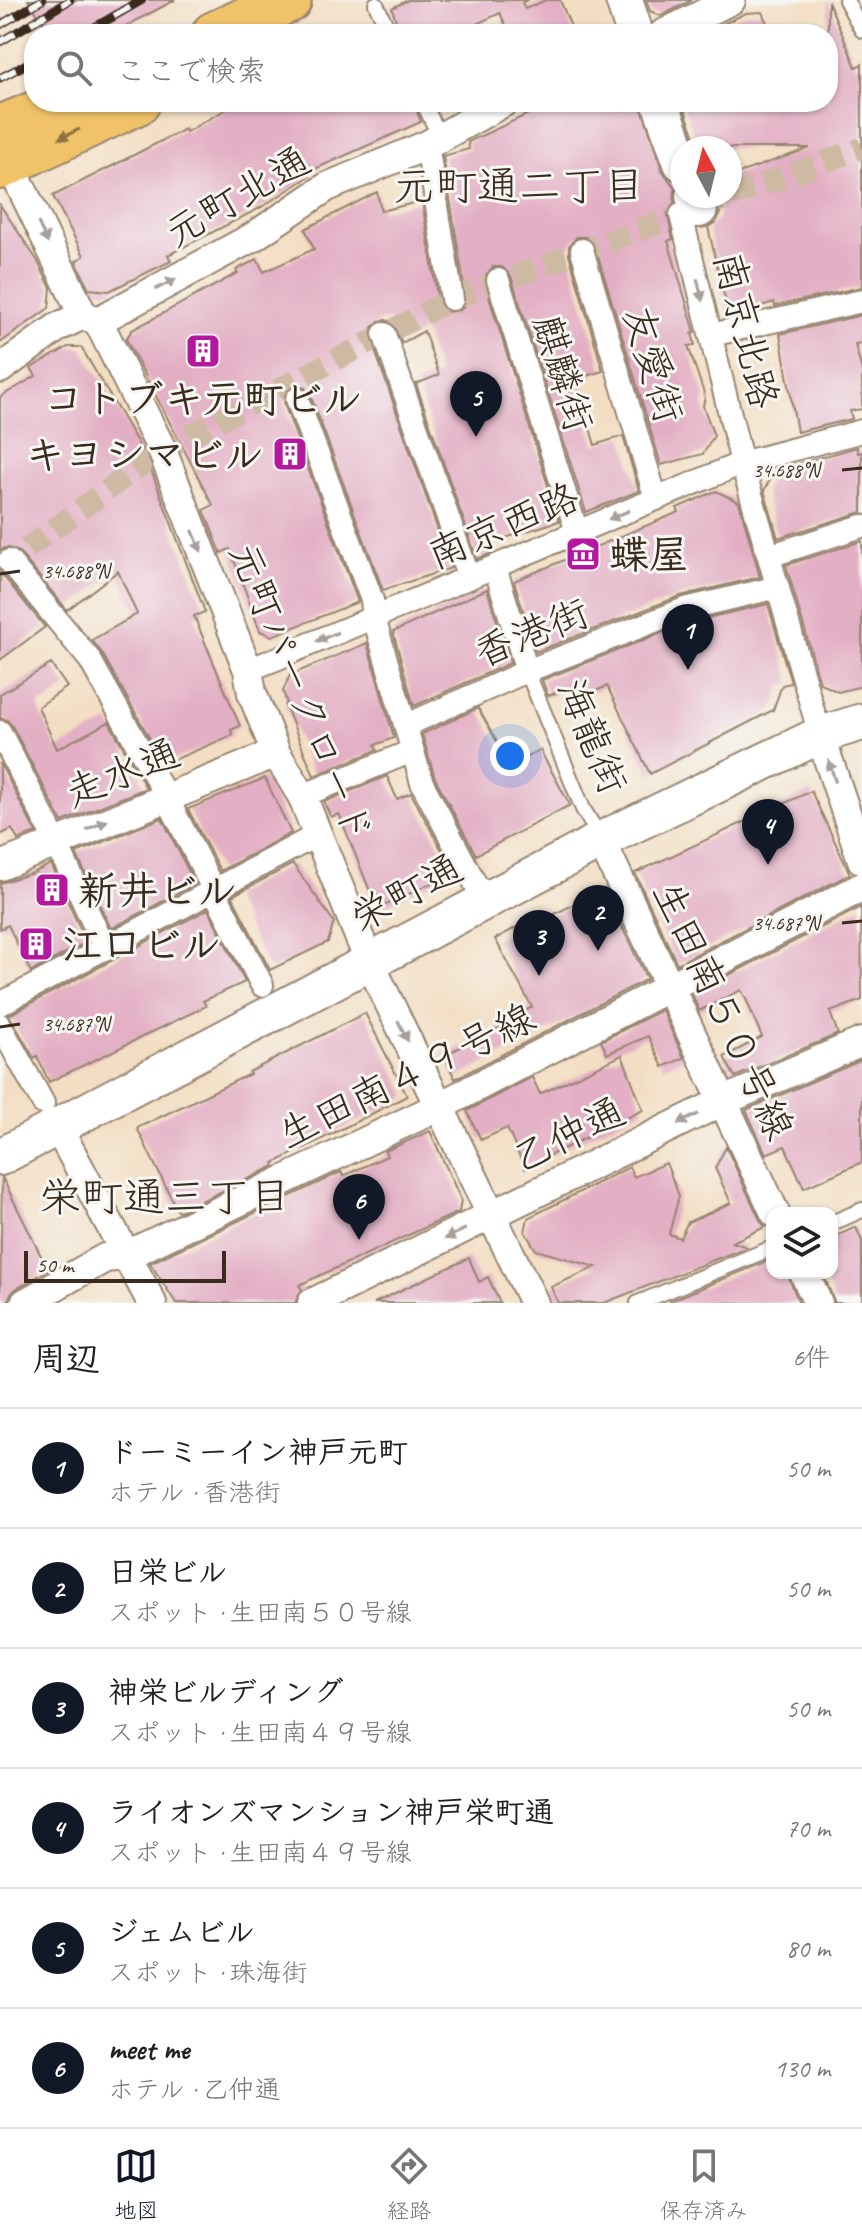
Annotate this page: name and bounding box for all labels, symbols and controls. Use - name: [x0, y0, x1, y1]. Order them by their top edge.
- search box: [24, 24, 838, 112]
- icon: search: [52, 46, 96, 90]
- text: ここで検索: [116, 52, 266, 90]
- one-way arrow: [57, 127, 80, 141]
- street label: 元町北通: [156, 135, 319, 259]
- north arrow: [670, 136, 742, 208]
- district label: 元町通二丁目: [393, 160, 645, 213]
- one-way arrow: [36, 221, 50, 244]
- street label: 南京北路: [702, 247, 790, 414]
- one-way arrow: [155, 277, 178, 290]
- one-way arrow: [694, 278, 707, 303]
- street label: 友愛街: [612, 300, 694, 429]
- street label: 麒麟街: [522, 309, 604, 438]
- building icon: コトブキ元町ビル: [184, 332, 222, 370]
- pin: 5: [450, 371, 502, 437]
- place label: コトブキ元町ビル: [43, 374, 363, 424]
- place label: キヨシマビル: [25, 430, 264, 480]
- building icon: キヨシマビル: [271, 435, 309, 473]
- text: 34.688°N: [753, 458, 822, 483]
- street label: 南京西路: [420, 472, 587, 580]
- one-way arrow: [607, 508, 631, 521]
- one-way arrow: [191, 529, 204, 553]
- place label: 蝶屋: [609, 530, 689, 580]
- street label: 元町パークロード: [218, 535, 384, 850]
- museum icon: 蝶屋: [564, 535, 602, 573]
- text: 34.688°N: [43, 559, 112, 584]
- street label: 香港街: [466, 587, 596, 679]
- pin: 1: [662, 604, 714, 670]
- one-way arrow: [315, 631, 339, 644]
- street label: 海龍街: [546, 671, 639, 801]
- street label: 走水通: [57, 727, 187, 819]
- your location: [490, 736, 530, 776]
- one-way arrow: [826, 758, 838, 782]
- pin: 4: [742, 799, 794, 865]
- one-way arrow: [86, 818, 109, 831]
- street label: 栄町通: [342, 843, 471, 943]
- place label: 新井ビル: [78, 866, 237, 916]
- building icon: 新井ビル: [33, 871, 71, 909]
- street label: 生田南５０号線: [641, 873, 805, 1148]
- pin: 2: [572, 885, 624, 951]
- pin: 3: [513, 910, 565, 976]
- text: 34.687°N: [753, 911, 822, 936]
- place label: 江口ビル: [62, 920, 221, 970]
- building icon: 江口ビル: [17, 925, 55, 963]
- street label: 生田南４９号線: [270, 992, 543, 1160]
- text: 34.687°N: [43, 1012, 112, 1037]
- one-way arrow: [397, 1019, 410, 1042]
- street label: 乙仲通: [504, 1086, 633, 1184]
- one-way arrow: [677, 1112, 700, 1125]
- district label: 栄町通三丁目: [39, 1171, 291, 1224]
- pin: 6: [333, 1174, 385, 1240]
- map controls: [766, 1207, 838, 1279]
- button: layers: [766, 1207, 838, 1279]
- one-way arrow: [443, 1227, 467, 1241]
- scale bar: [24, 1247, 226, 1283]
- text: 50 m: [36, 1251, 73, 1279]
- text: 周辺: [32, 1337, 100, 1380]
- text: 6件: [792, 1341, 830, 1374]
- text: ドーミーイン神戸元町: [108, 1433, 408, 1471]
- text: 1: [52, 1452, 64, 1485]
- text: 50 m: [786, 1452, 830, 1485]
- text: ホテル · 香港街: [108, 1476, 280, 1509]
- text: 日栄ビル: [108, 1553, 227, 1591]
- text: 2: [52, 1572, 64, 1605]
- text: 50 m: [786, 1572, 830, 1605]
- text: スポット · 生田南５０号線: [108, 1596, 411, 1629]
- text: 神栄ビルディング: [108, 1673, 344, 1711]
- text: 3: [52, 1692, 64, 1725]
- text: 50 m: [786, 1692, 830, 1725]
- text: スポット · 生田南４９号線: [108, 1716, 411, 1749]
- text: ライオンズマンション神戸栄町通: [108, 1793, 554, 1831]
- text: 4: [52, 1812, 64, 1845]
- text: 70 m: [786, 1812, 830, 1845]
- text: スポット · 生田南４９号線: [108, 1836, 411, 1869]
- text: ジェムビル: [108, 1913, 255, 1951]
- text: 5: [52, 1932, 64, 1965]
- text: 80 m: [786, 1932, 830, 1965]
- text: スポット · 珠海街: [108, 1956, 307, 1989]
- text: meet me: [108, 2030, 189, 2068]
- text: 6: [52, 2052, 64, 2085]
- text: 130 m: [774, 2052, 830, 2085]
- text: ホテル · 乙仲通: [108, 2073, 280, 2106]
- tab: 地図: [114, 2144, 158, 2225]
- tab: 経路: [387, 2144, 431, 2225]
- tab: 保存済み: [660, 2144, 748, 2225]

